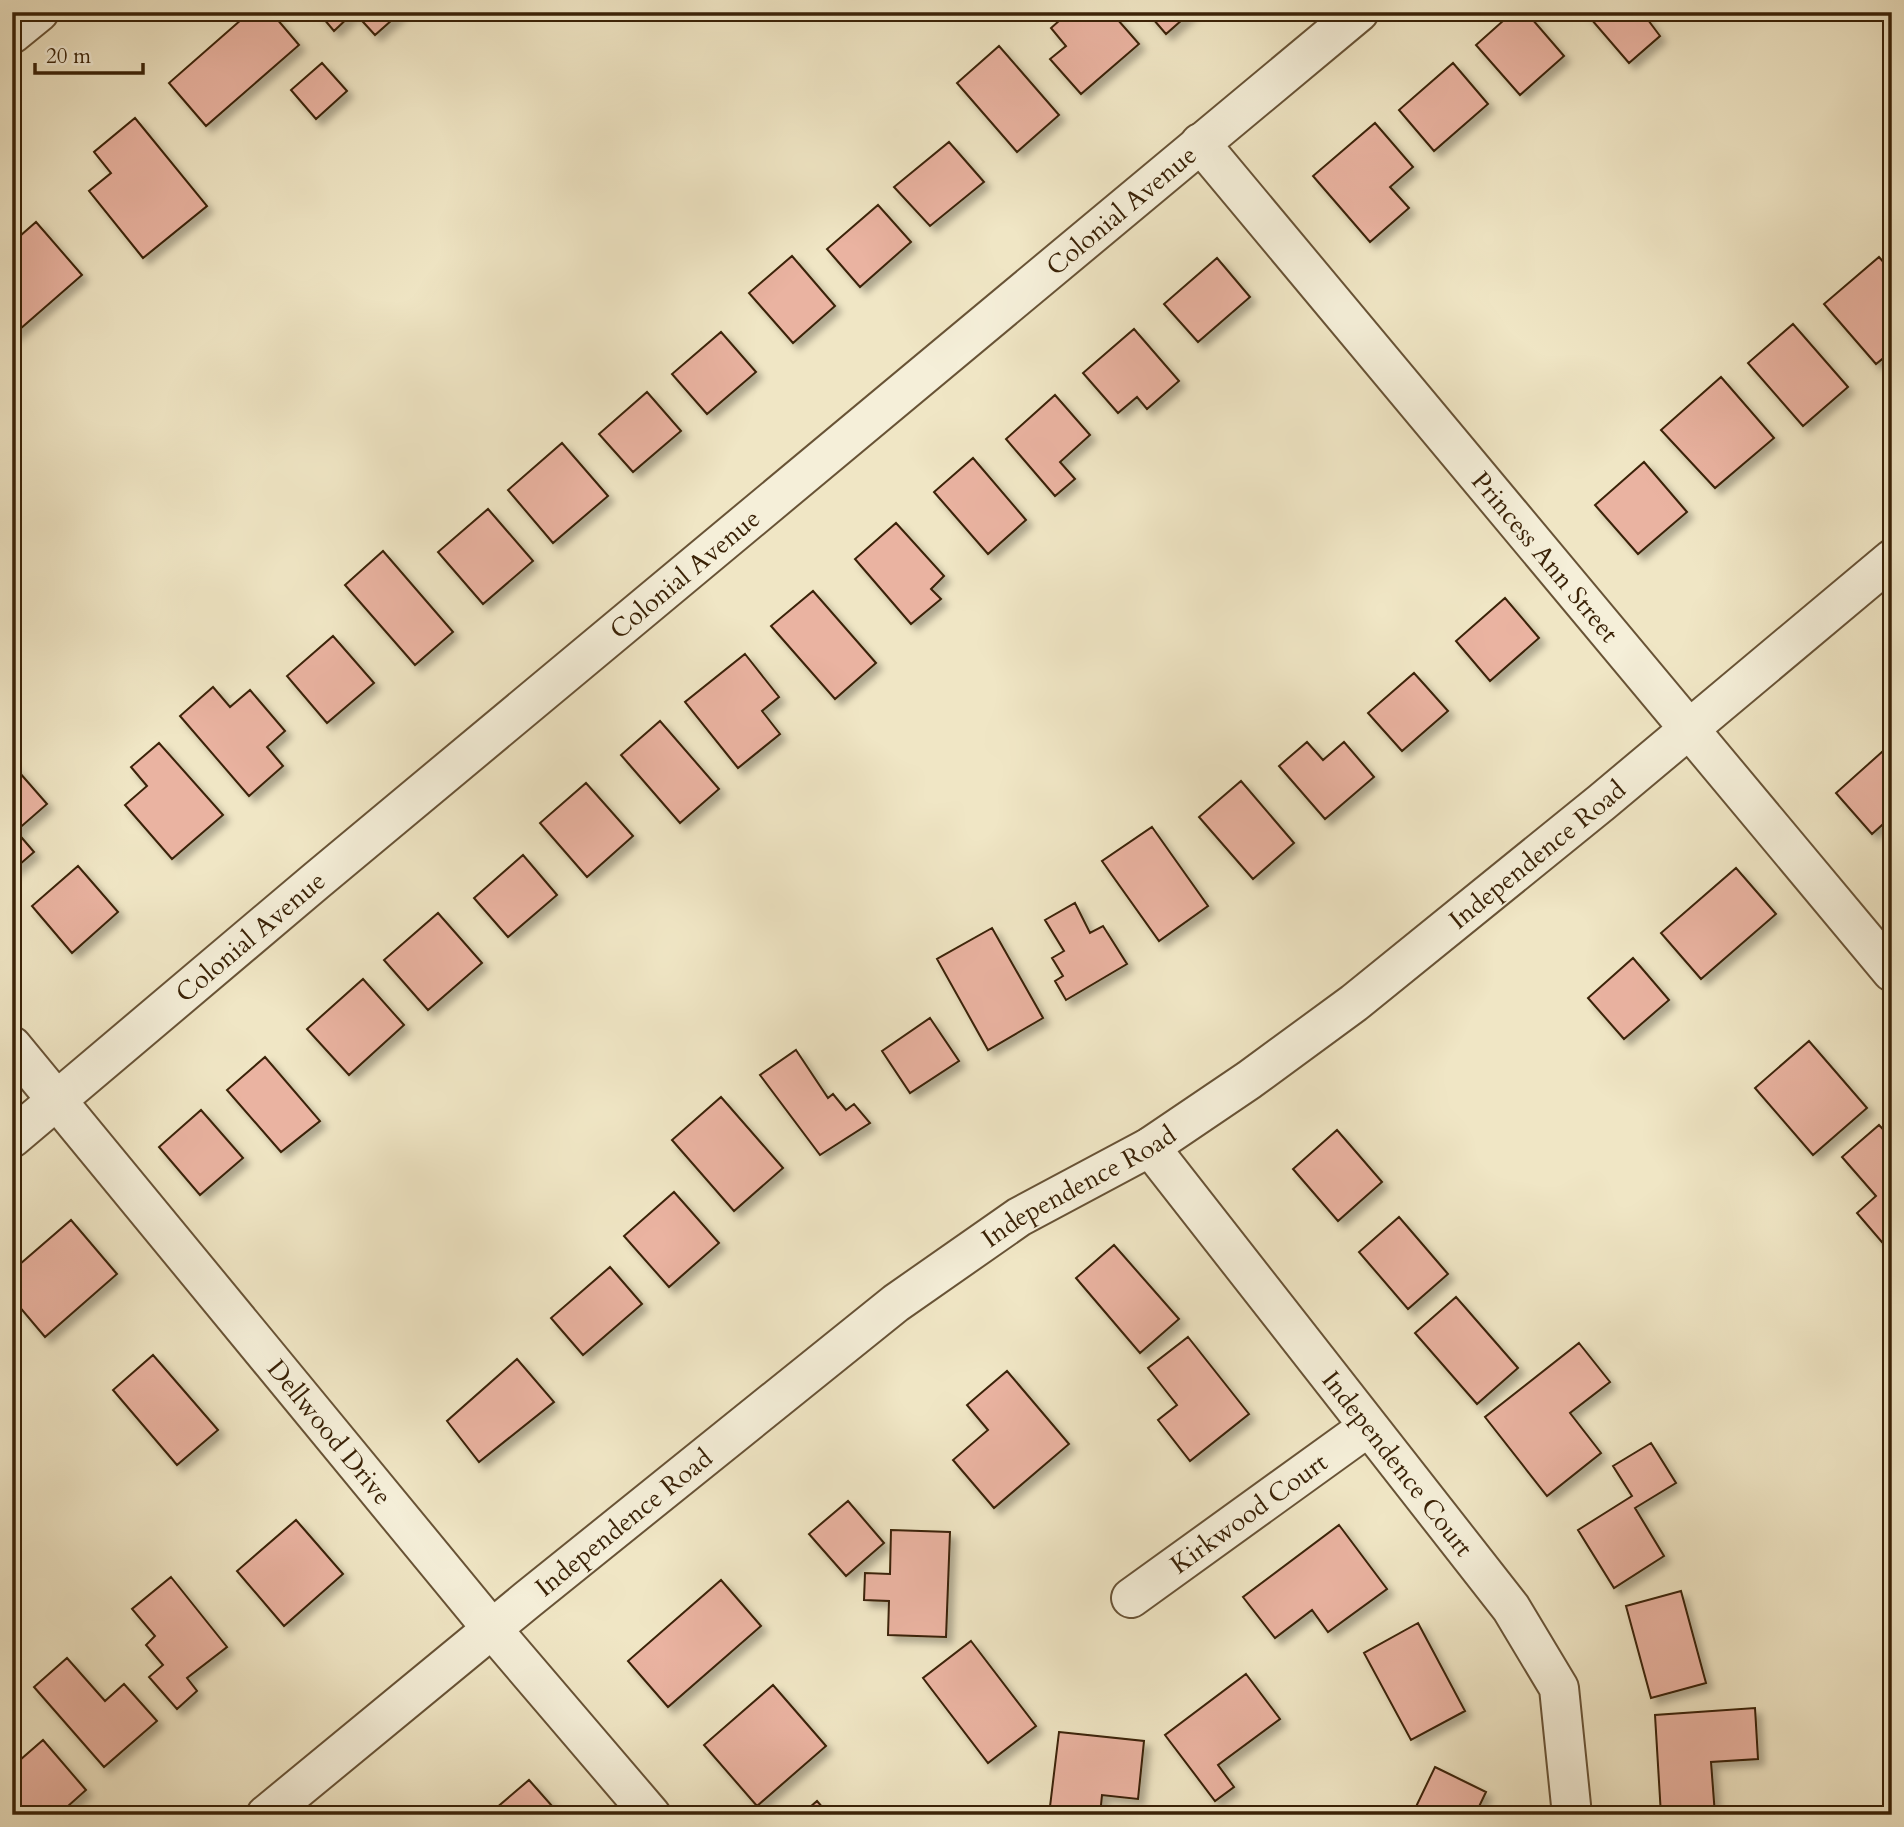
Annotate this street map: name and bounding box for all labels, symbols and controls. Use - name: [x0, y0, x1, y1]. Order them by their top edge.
- scale bar: [35, 32, 144, 76]
- text: 20 m: [46, 42, 91, 71]
- street label: Colonial Avenue: [1039, 138, 1204, 284]
- street label: Princess Ann Street: [1463, 464, 1627, 650]
- street label: Colonial Avenue: [602, 501, 768, 647]
- street label: Independence Road: [1442, 772, 1633, 937]
- street label: Colonial Avenue: [168, 864, 333, 1010]
- street label: Independence Road: [975, 1117, 1183, 1256]
- street label: Dellwood Drive: [259, 1352, 400, 1512]
- street label: Independence Court: [1314, 1364, 1481, 1564]
- street label: Independence Road: [528, 1441, 720, 1605]
- street label: Kirkwood Court: [1163, 1445, 1334, 1582]

